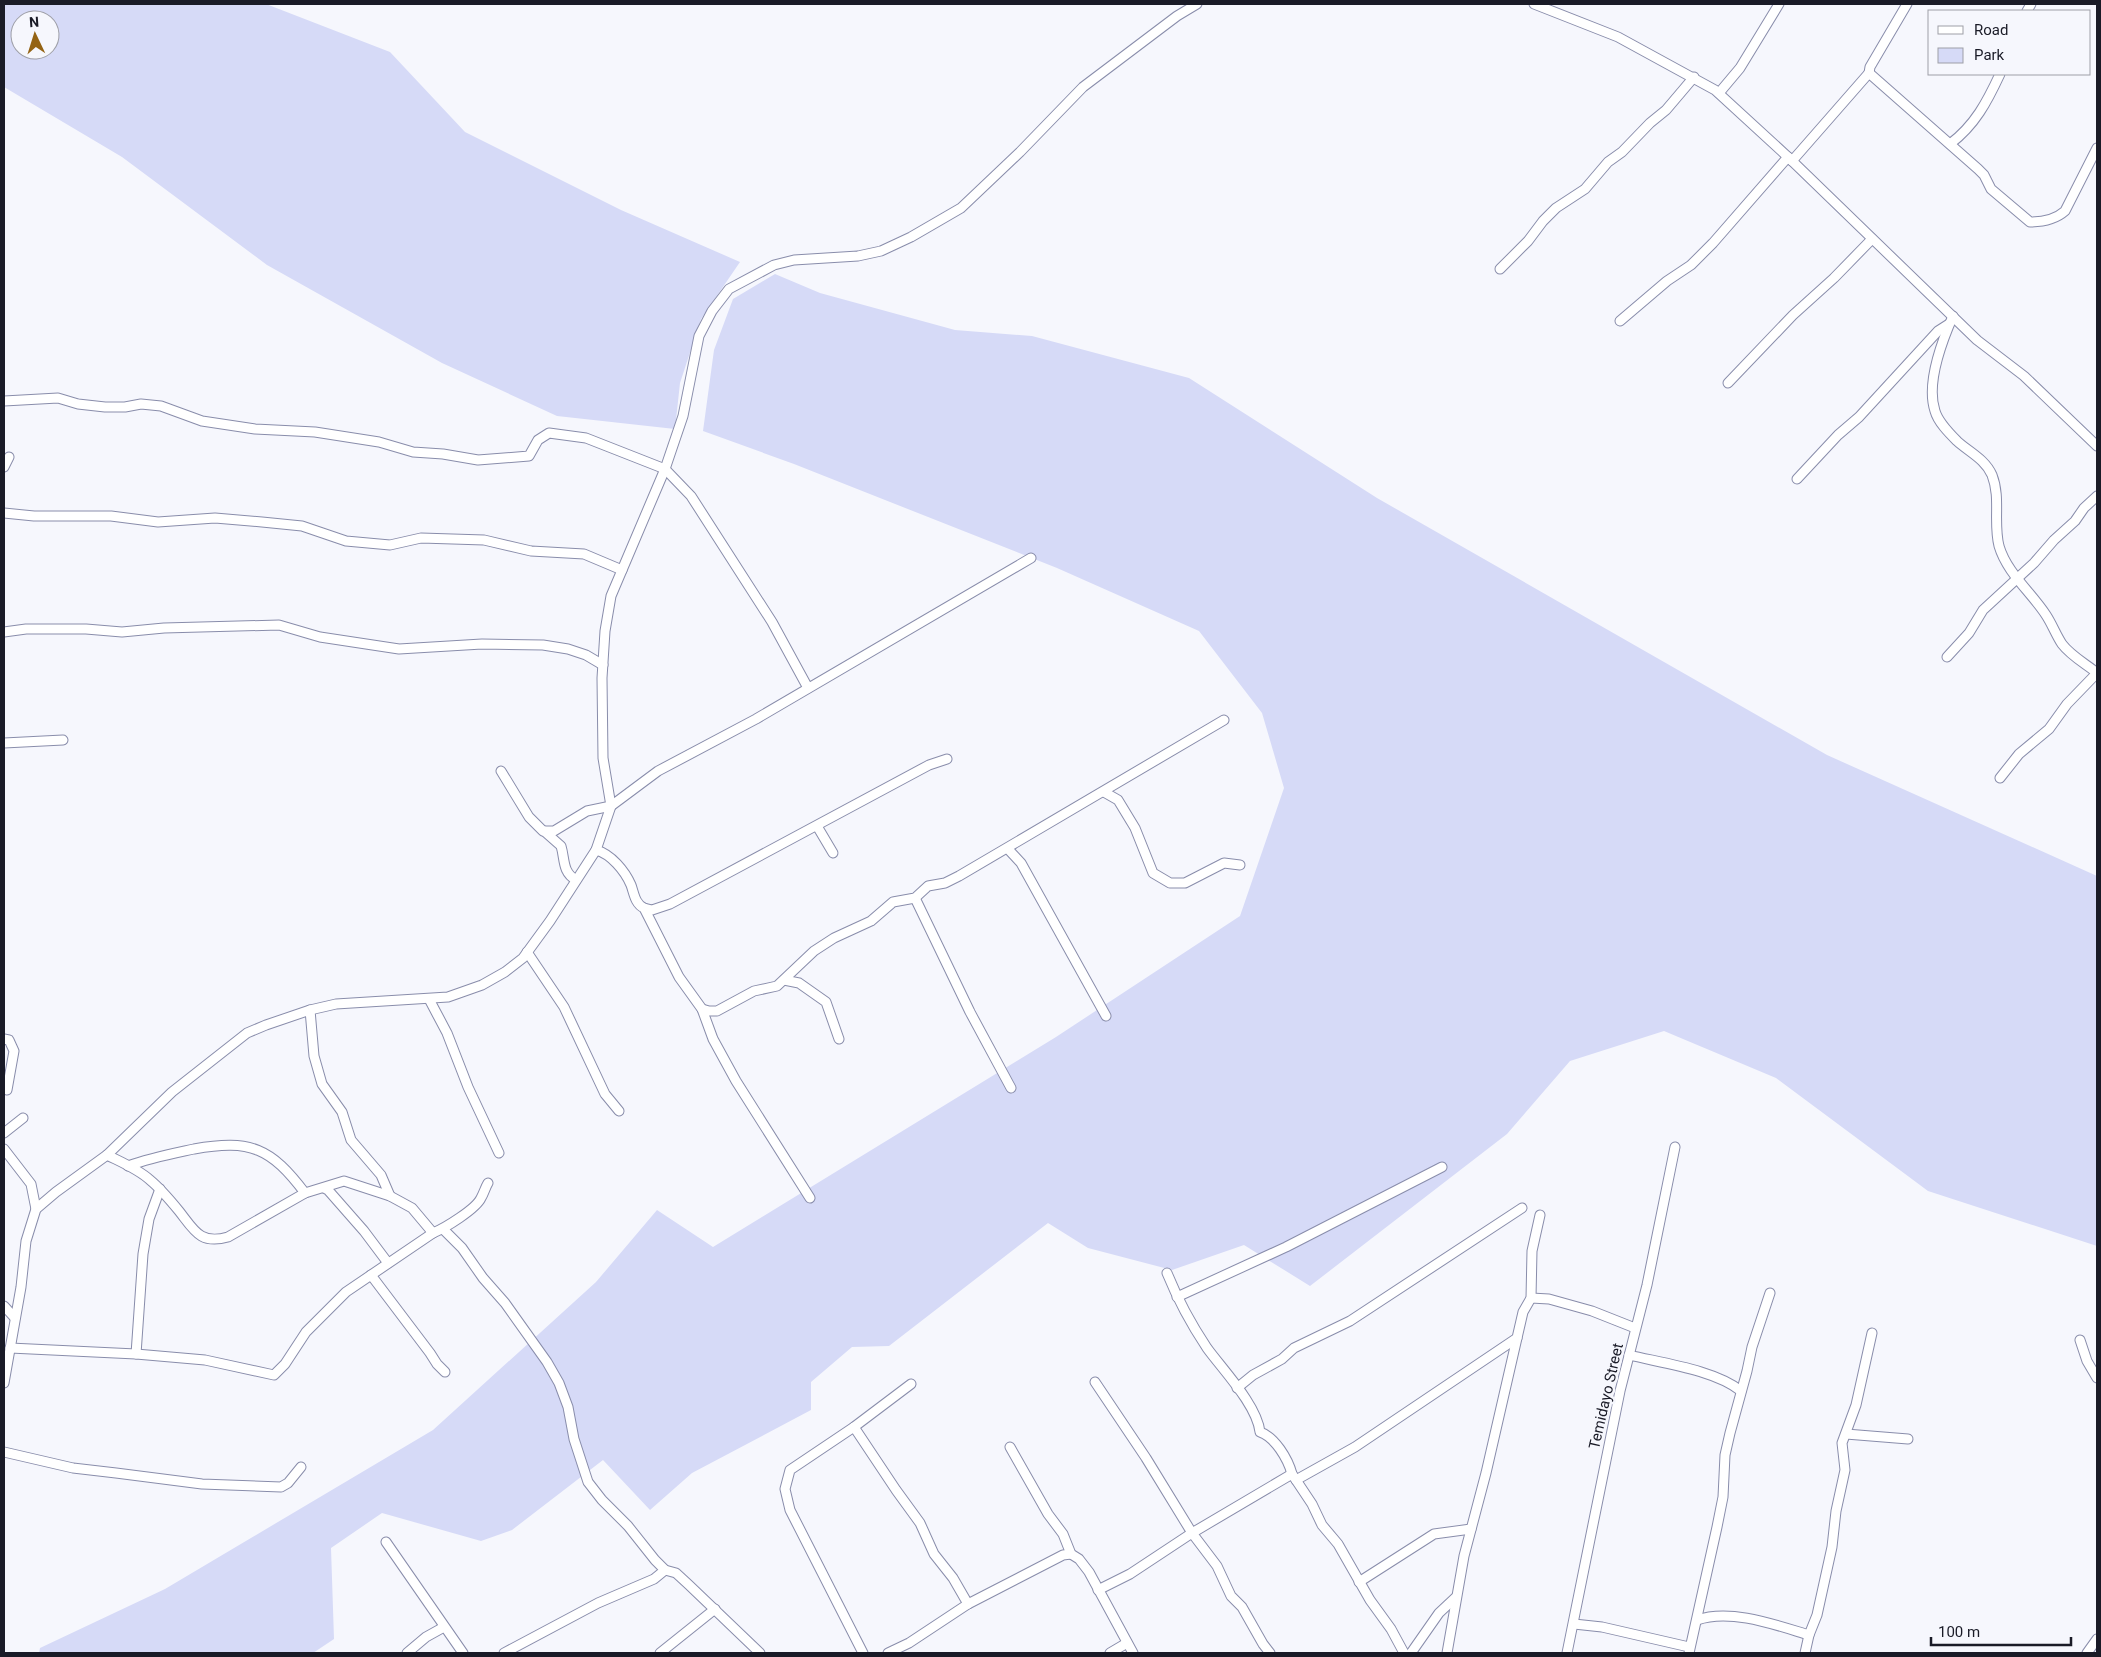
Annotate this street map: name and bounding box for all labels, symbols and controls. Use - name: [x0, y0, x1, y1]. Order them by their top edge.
- north arrow: [10, 10, 60, 60]
- legend: [1928, 10, 2091, 75]
- text: N: [29, 14, 40, 30]
- text: Road: [1974, 21, 2008, 39]
- text: Park: [1974, 46, 2005, 64]
- street label: Temidayo Street: [1585, 1341, 1627, 1451]
- scale bar: [1931, 1614, 2071, 1646]
- text: 100 m: [1938, 1623, 1980, 1641]

